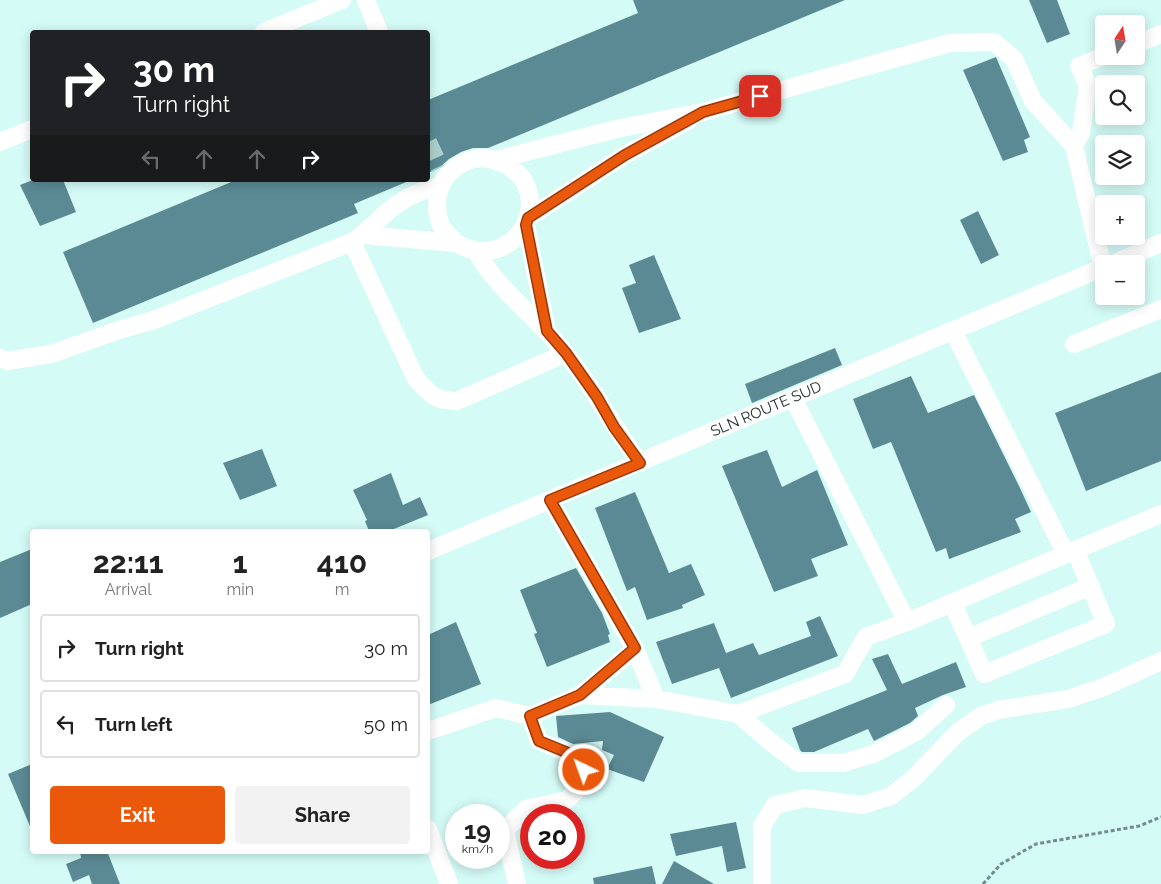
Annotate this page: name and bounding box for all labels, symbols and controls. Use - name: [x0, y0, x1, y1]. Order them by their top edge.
- north arrow: [1095, 15, 1145, 65]
- map controls: [1095, 15, 1145, 305]
- text: 30 m: [133, 49, 215, 90]
- icon: right: [50, 50, 115, 115]
- pin: [739, 75, 781, 117]
- button: search: [1095, 75, 1145, 125]
- icon: arrive: [746, 82, 774, 110]
- text: Turn right: [133, 91, 230, 117]
- button: layers: [1095, 135, 1145, 185]
- icon: left: [137, 145, 165, 173]
- icon: ahead: [190, 145, 218, 173]
- icon: ahead: [243, 145, 271, 173]
- icon: right: [296, 145, 324, 173]
- button: +: [1095, 195, 1145, 245]
- button: −: [1095, 255, 1145, 305]
- street label: SLN ROUTE SUD: [708, 377, 824, 441]
- text: 22:11: [93, 545, 164, 580]
- text: 1: [233, 545, 248, 580]
- text: 410: [317, 545, 367, 580]
- text: Arrival: [105, 580, 152, 599]
- text: min: [226, 580, 254, 599]
- text: m: [335, 580, 349, 599]
- icon: right: [52, 634, 80, 662]
- text: Turn right: [95, 637, 184, 659]
- text: 30 m: [364, 637, 408, 659]
- icon: left: [52, 710, 80, 738]
- text: Turn left: [95, 713, 172, 735]
- text: 50 m: [364, 713, 408, 735]
- position arrow: [557, 743, 609, 795]
- button: Exit: [50, 786, 225, 844]
- button: Share: [235, 786, 410, 844]
- speed limit sign: 20: [520, 804, 585, 869]
- text: 19: [464, 815, 491, 845]
- text: km/h: [462, 842, 493, 856]

